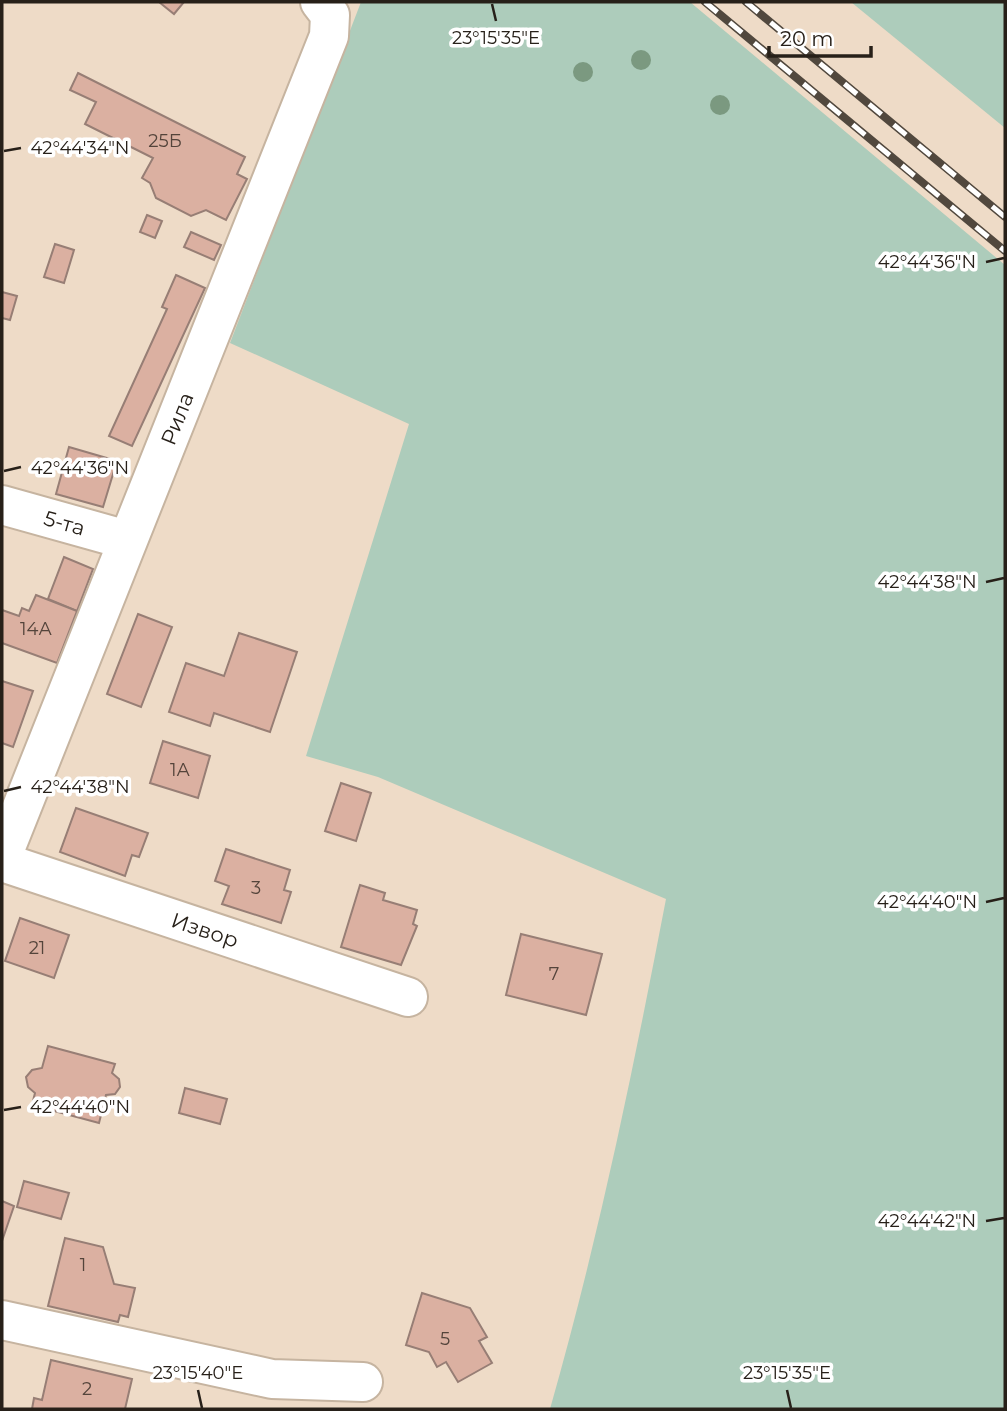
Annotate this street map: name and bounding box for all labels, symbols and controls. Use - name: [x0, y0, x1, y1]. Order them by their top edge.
- scale bar: [769, 14, 870, 58]
- text: 20 m: [780, 26, 834, 51]
- text: 23°15'35"E: [452, 27, 540, 49]
- house number: 25Б: [148, 130, 182, 152]
- text: 42°44'34"N: [31, 137, 129, 159]
- text: 42°44'36"N: [878, 251, 976, 273]
- street label: Рила: [155, 389, 198, 448]
- text: 42°44'36"N: [31, 457, 129, 479]
- street label: 5-та: [41, 505, 88, 540]
- text: 42°44'38"N: [877, 571, 977, 593]
- house number: 14А: [20, 618, 52, 640]
- house number: 1А: [170, 759, 191, 781]
- text: 42°44'38"N: [30, 776, 130, 798]
- house number: 3: [251, 877, 261, 899]
- text: 42°44'40"N: [877, 891, 977, 913]
- street label: Извор: [168, 907, 242, 952]
- house number: 21: [29, 937, 45, 959]
- house number: 7: [549, 963, 559, 985]
- text: 42°44'40"N: [30, 1096, 130, 1118]
- text: 42°44'42"N: [878, 1210, 976, 1232]
- house number: 1: [80, 1254, 86, 1276]
- house number: 5: [440, 1328, 450, 1350]
- text: 23°15'40"E: [153, 1362, 243, 1384]
- text: 23°15'35"E: [743, 1362, 831, 1384]
- house number: 2: [82, 1378, 92, 1400]

